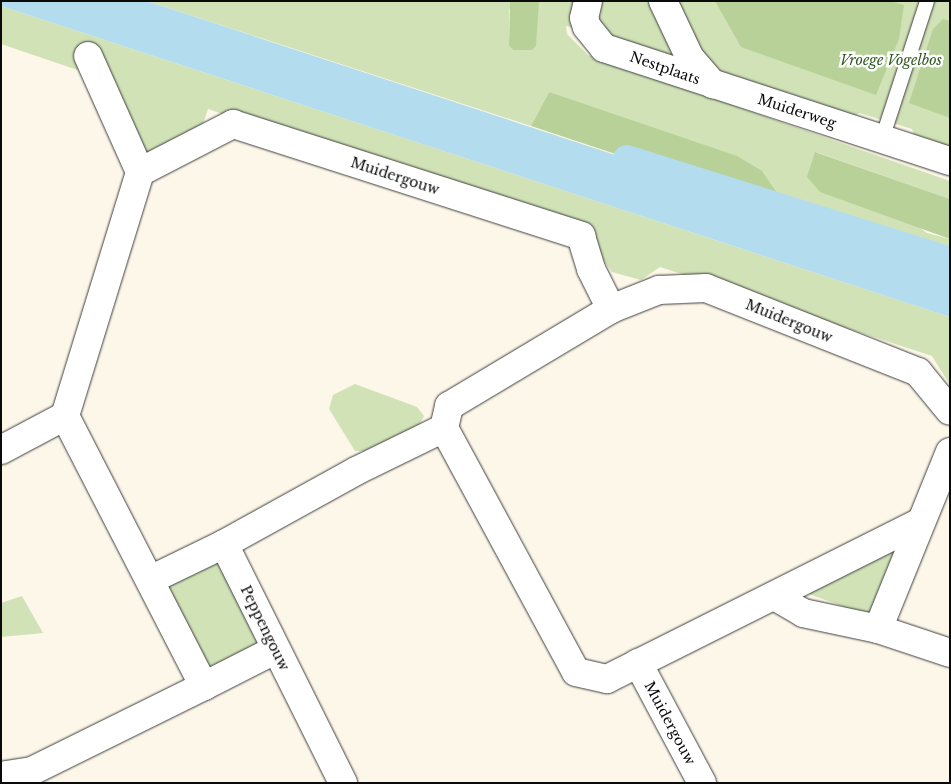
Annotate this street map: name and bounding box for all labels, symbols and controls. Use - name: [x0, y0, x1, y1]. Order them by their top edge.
- street label: Nestplaats: [628, 48, 702, 88]
- park label: Vroege Vogelbos: [840, 52, 942, 68]
- street label: Muiderweg: [756, 90, 838, 132]
- street label: Muidergouw: [349, 154, 441, 198]
- street label: Muidergouw: [743, 296, 835, 346]
- street label: Peppengouw: [237, 583, 293, 673]
- street label: Muidergouw: [641, 678, 699, 768]

